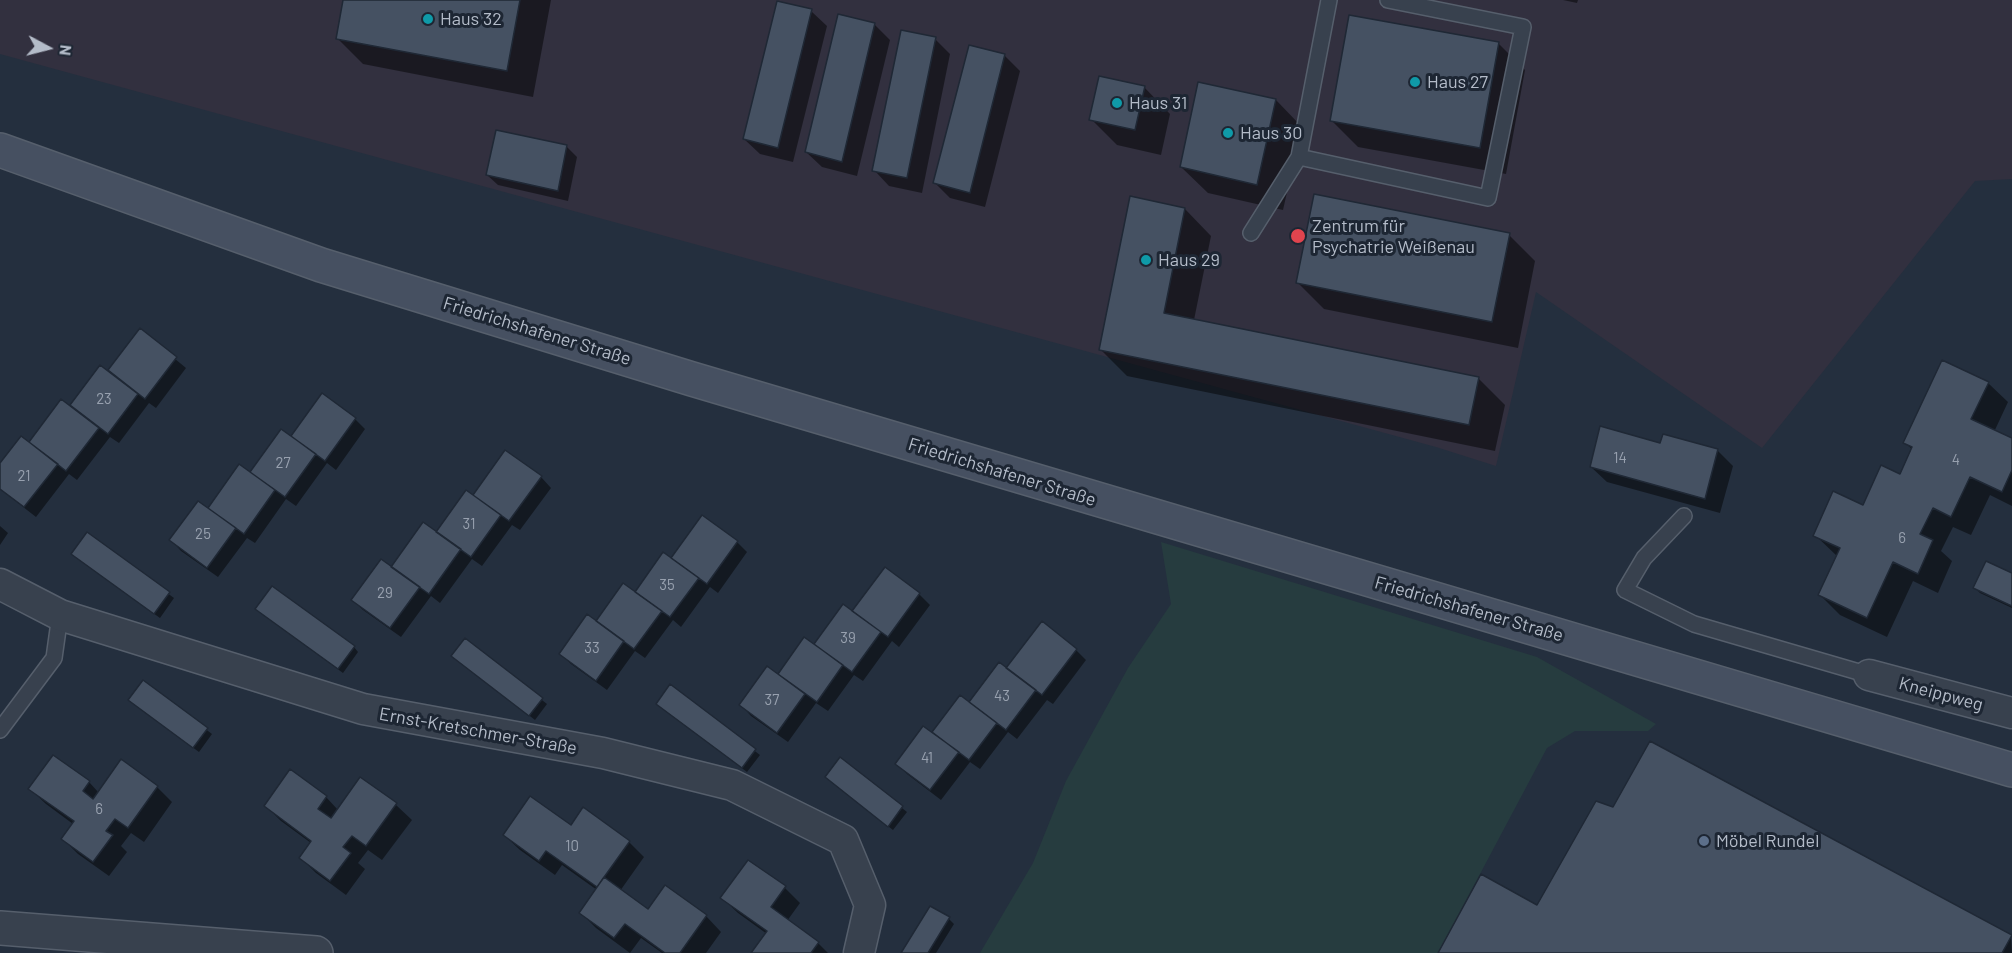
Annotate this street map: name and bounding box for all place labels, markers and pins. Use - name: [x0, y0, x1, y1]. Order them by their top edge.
- place label: Haus 32: [440, 8, 502, 30]
- marker: Haus 32: [421, 12, 435, 26]
- place label: Haus 27: [1427, 71, 1488, 93]
- marker: Haus 27: [1408, 75, 1422, 89]
- place label: Haus 31: [1129, 92, 1187, 114]
- marker: Haus 31: [1110, 96, 1124, 110]
- place label: Haus 30: [1240, 122, 1302, 144]
- marker: Haus 30: [1221, 126, 1235, 140]
- place label: Zentrum für Psychatrie Weißenau: [1312, 215, 1475, 258]
- marker: Zentrum für Psychatrie Weißenau: [1289, 227, 1307, 245]
- place label: Haus 29: [1158, 249, 1220, 271]
- marker: Haus 29: [1139, 253, 1153, 267]
- place label: Möbel Rundel: [1716, 830, 1819, 852]
- marker: Möbel Rundel: [1697, 834, 1711, 848]

